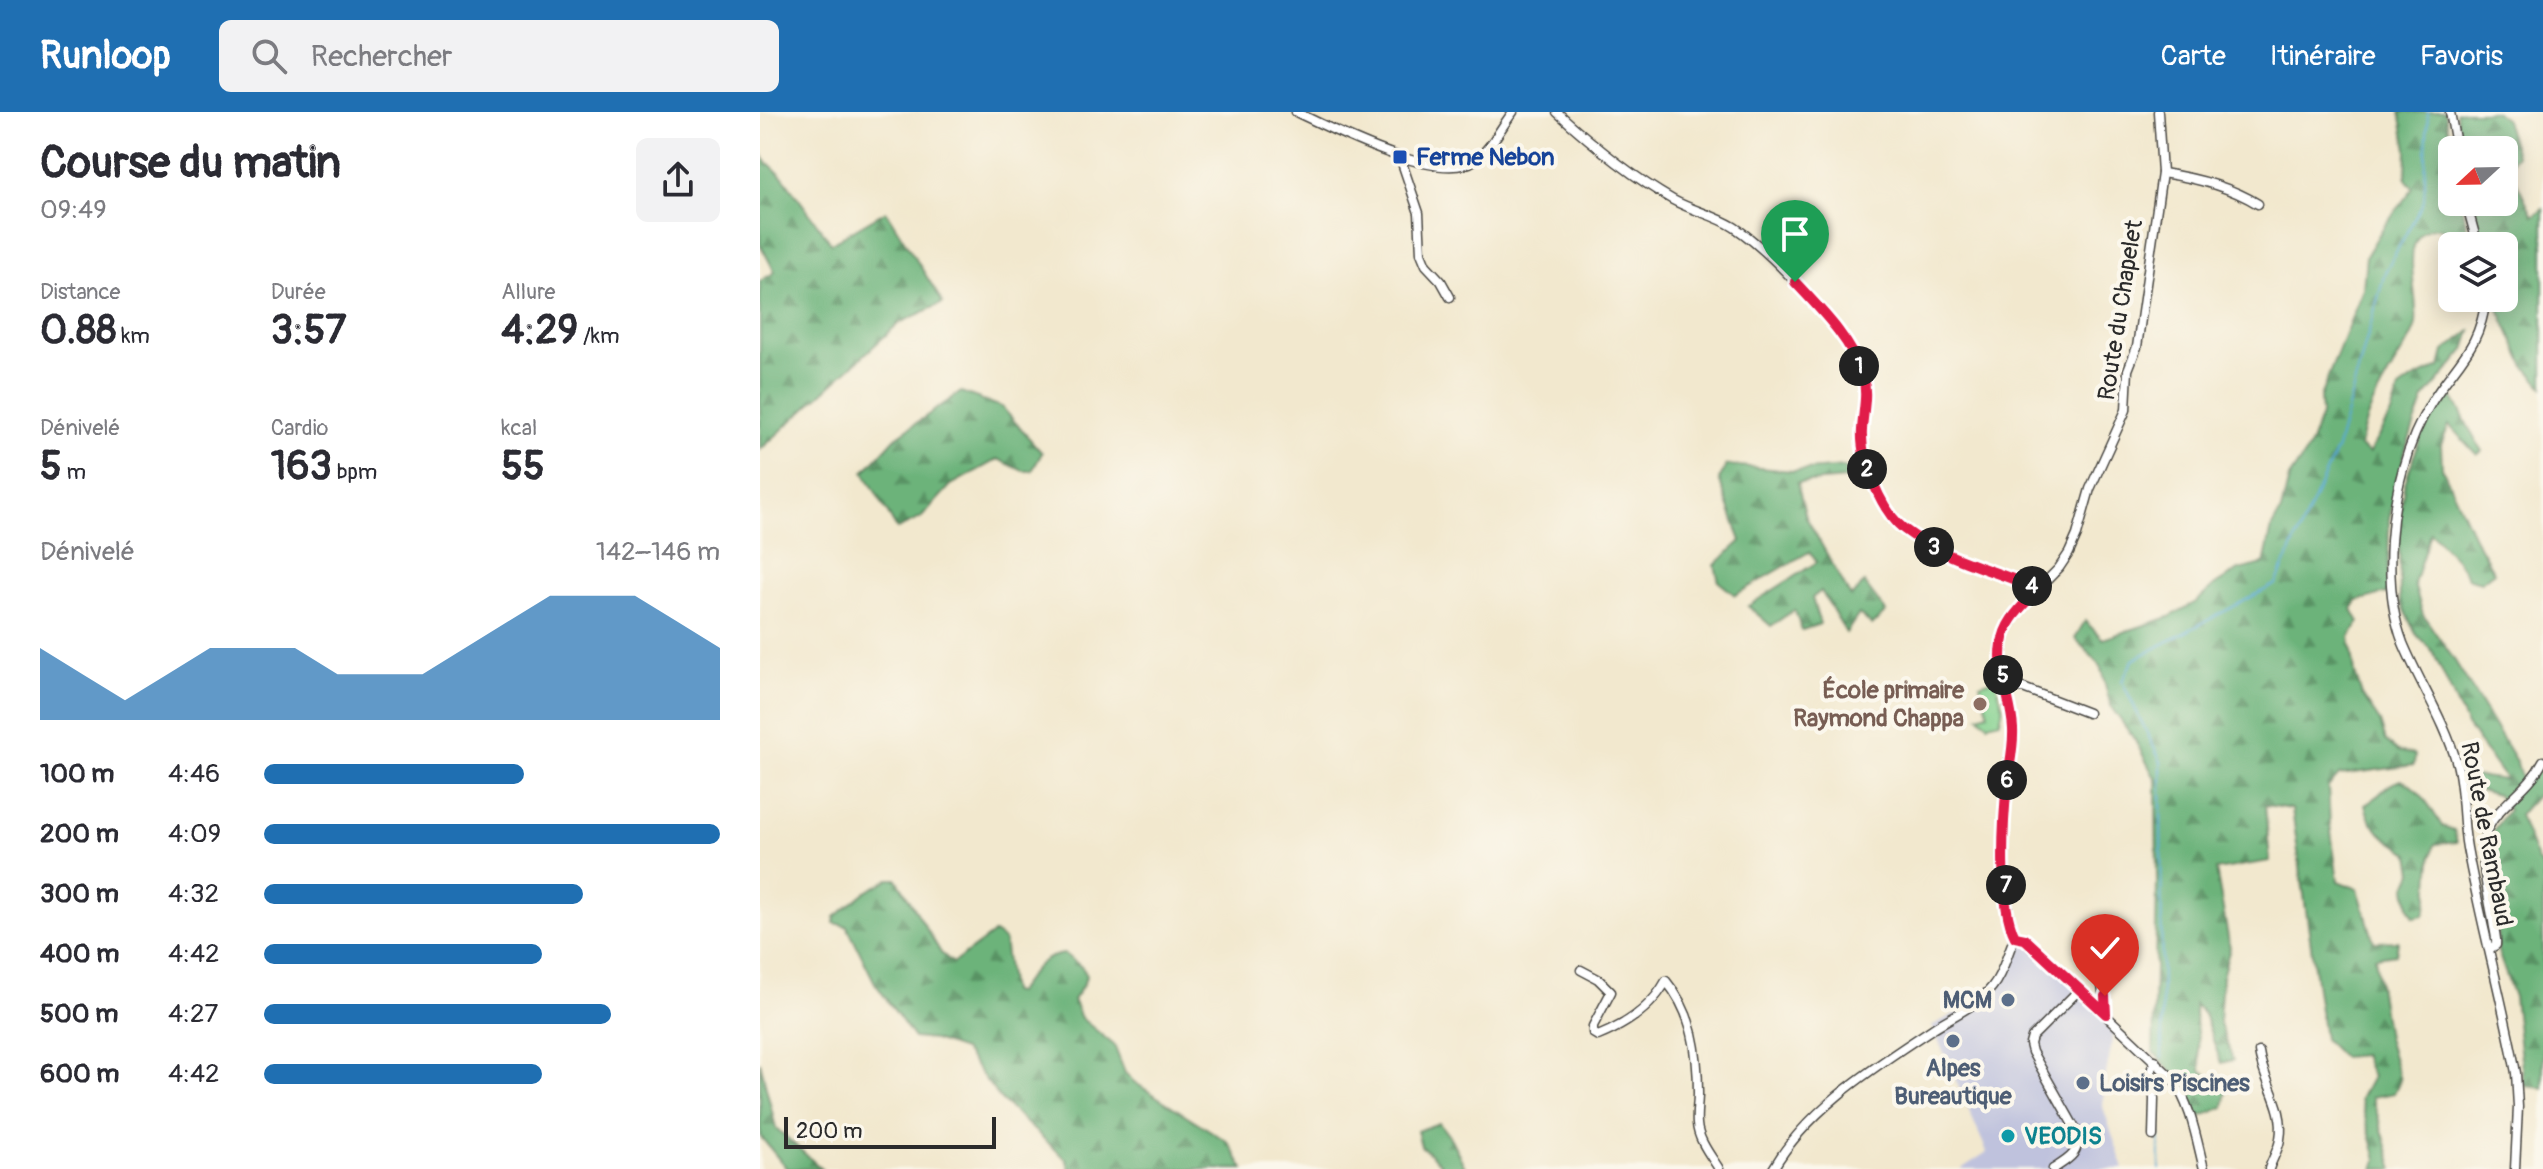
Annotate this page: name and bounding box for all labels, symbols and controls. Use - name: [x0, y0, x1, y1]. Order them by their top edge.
- search box: [219, 20, 779, 92]
- text: Runloop: [40, 32, 171, 80]
- icon: search: [247, 34, 291, 78]
- text: Rechercher: [311, 38, 453, 75]
- text: Carte: [2160, 39, 2226, 74]
- text: Itinéraire: [2270, 39, 2376, 74]
- text: Favoris: [2420, 39, 2503, 74]
- text: Course du matin: [40, 136, 341, 191]
- north arrow: [2438, 136, 2518, 216]
- map controls: [2438, 136, 2518, 312]
- button: share: [636, 138, 720, 222]
- place label: Ferme Nebon: [1416, 143, 1555, 172]
- marker: Ferme Nebon: [1391, 148, 1409, 166]
- text: 09:49: [40, 194, 107, 226]
- pin: [1761, 200, 1829, 282]
- icon: arrive: [1773, 212, 1817, 256]
- street label: Route du Chapelet: [2092, 218, 2149, 402]
- button: layers: [2438, 232, 2518, 312]
- text: Distance: [40, 278, 120, 306]
- text: Durée: [271, 278, 326, 306]
- text: Allure: [501, 278, 555, 306]
- text: 0.88: [40, 306, 116, 355]
- text: 3:57: [271, 306, 347, 355]
- text: 4:29: [501, 306, 578, 355]
- text: km: [116, 322, 150, 350]
- text: /km: [578, 322, 620, 350]
- pin: 1: [1839, 346, 1879, 386]
- text: 1: [1855, 352, 1863, 380]
- text: Dénivelé: [40, 414, 120, 442]
- text: Cardio: [271, 414, 328, 442]
- text: kcal: [501, 414, 537, 442]
- text: 5: [40, 442, 62, 491]
- text: 163: [271, 442, 332, 491]
- text: 55: [501, 442, 545, 491]
- pin: 2: [1847, 449, 1887, 489]
- text: 2: [1861, 455, 1873, 483]
- text: m: [62, 458, 86, 486]
- text: bpm: [332, 458, 377, 486]
- pin: 3: [1914, 527, 1954, 567]
- text: 3: [1928, 533, 1940, 561]
- text: Dénivelé: [40, 536, 135, 568]
- text: 142–146 m: [596, 536, 720, 568]
- pin: 4: [2012, 566, 2052, 606]
- text: 4: [2026, 572, 2038, 600]
- pin: 5: [1983, 655, 2023, 695]
- text: 5: [1997, 661, 2009, 689]
- place label: École primaire Raymond Chappa: [1793, 676, 1965, 733]
- marker: École primaire Raymond Chappa: [1971, 695, 1989, 713]
- street label: Route de Rambaud: [2454, 739, 2519, 929]
- text: 100 m: [40, 758, 114, 790]
- text: 4:46: [168, 758, 220, 790]
- pin: 6: [1987, 760, 2027, 800]
- text: 6: [2001, 766, 2013, 794]
- text: 200 m: [40, 818, 119, 850]
- text: 4:09: [168, 818, 221, 850]
- pin: 7: [1986, 865, 2026, 905]
- text: 7: [2000, 871, 2012, 899]
- text: 300 m: [40, 878, 119, 910]
- text: 4:32: [168, 878, 219, 910]
- pin: [2071, 914, 2139, 996]
- icon: check: [2083, 926, 2127, 970]
- text: 400 m: [40, 938, 119, 970]
- text: 4:42: [168, 938, 220, 970]
- place label: MCM: [1943, 986, 1992, 1015]
- marker: MCM: [1999, 991, 2017, 1009]
- text: 500 m: [40, 998, 118, 1030]
- text: 4:27: [168, 998, 218, 1030]
- marker: Alpes Bureautique: [1944, 1032, 1962, 1050]
- place label: Alpes Bureautique: [1894, 1054, 2013, 1111]
- text: 600 m: [40, 1058, 119, 1090]
- text: 4:42: [168, 1058, 220, 1090]
- place label: Loisirs Piscines: [2099, 1069, 2250, 1098]
- marker: Loisirs Piscines: [2074, 1074, 2092, 1092]
- scale bar: [784, 1113, 996, 1149]
- text: 200 m: [796, 1117, 863, 1145]
- place label: VEODIS: [2024, 1122, 2102, 1151]
- marker: VEODIS: [1999, 1127, 2017, 1145]

